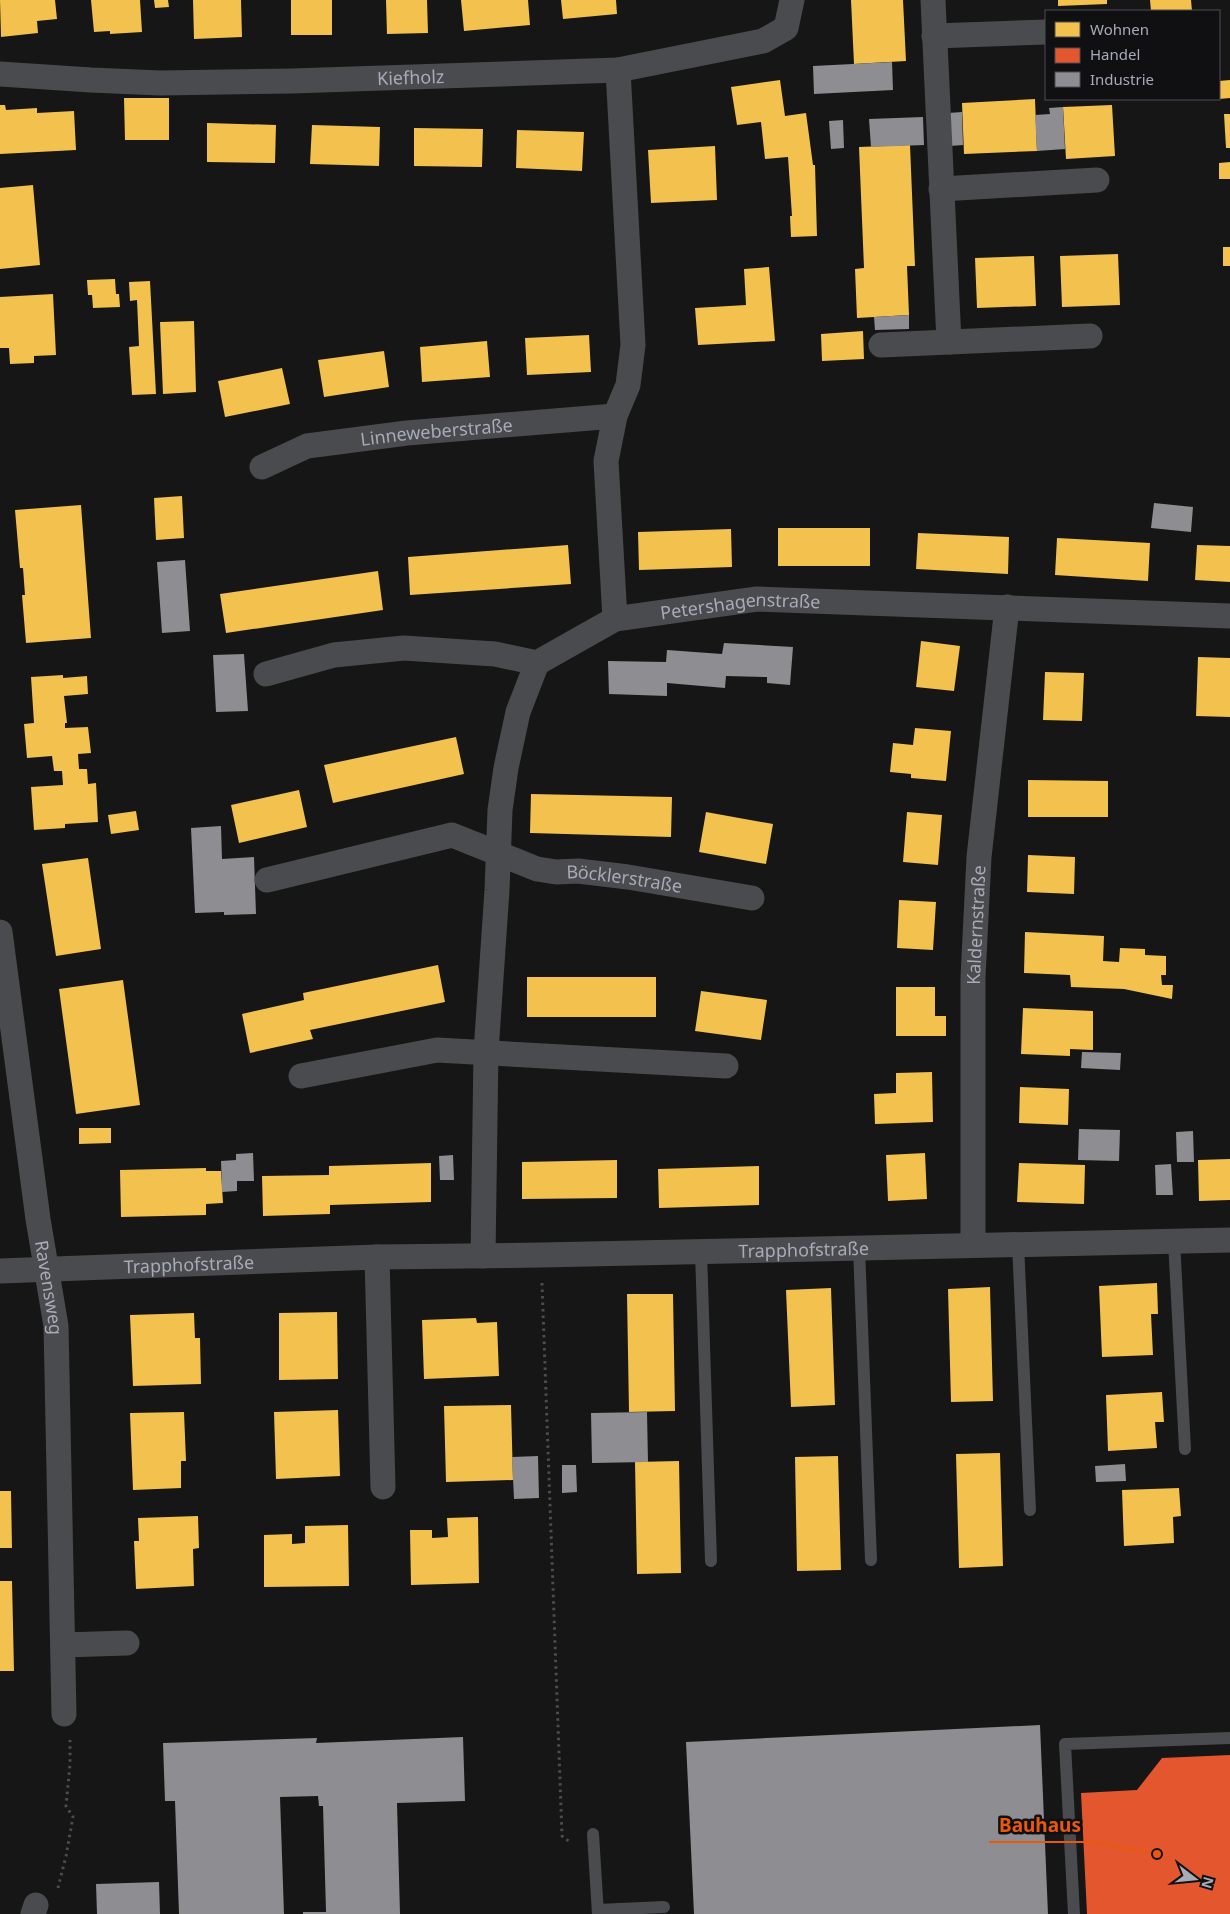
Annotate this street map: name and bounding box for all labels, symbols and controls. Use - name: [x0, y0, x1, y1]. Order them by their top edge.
- legend: [1045, 10, 1220, 100]
- text: Wohnen: [1090, 19, 1149, 39]
- text: Handel: [1090, 44, 1140, 64]
- street label: Kiefholz: [377, 64, 445, 90]
- text: Industrie: [1090, 69, 1154, 89]
- street label: Linneweberstraße: [359, 412, 514, 451]
- street label: Petershagenstraße: [659, 587, 821, 625]
- street label: Böcklerstraße: [566, 859, 684, 898]
- street label: Kaldernstraße: [961, 865, 991, 985]
- street label: Trapphofstraße: [738, 1236, 869, 1263]
- street label: Ravensweg: [30, 1238, 68, 1335]
- street label: Trapphofstraße: [123, 1250, 255, 1278]
- callout: Bauhaus: [989, 1808, 1091, 1842]
- text: Bauhaus: [999, 1812, 1081, 1838]
- north arrow: [1170, 1854, 1220, 1904]
- text: N: [1197, 1875, 1219, 1891]

